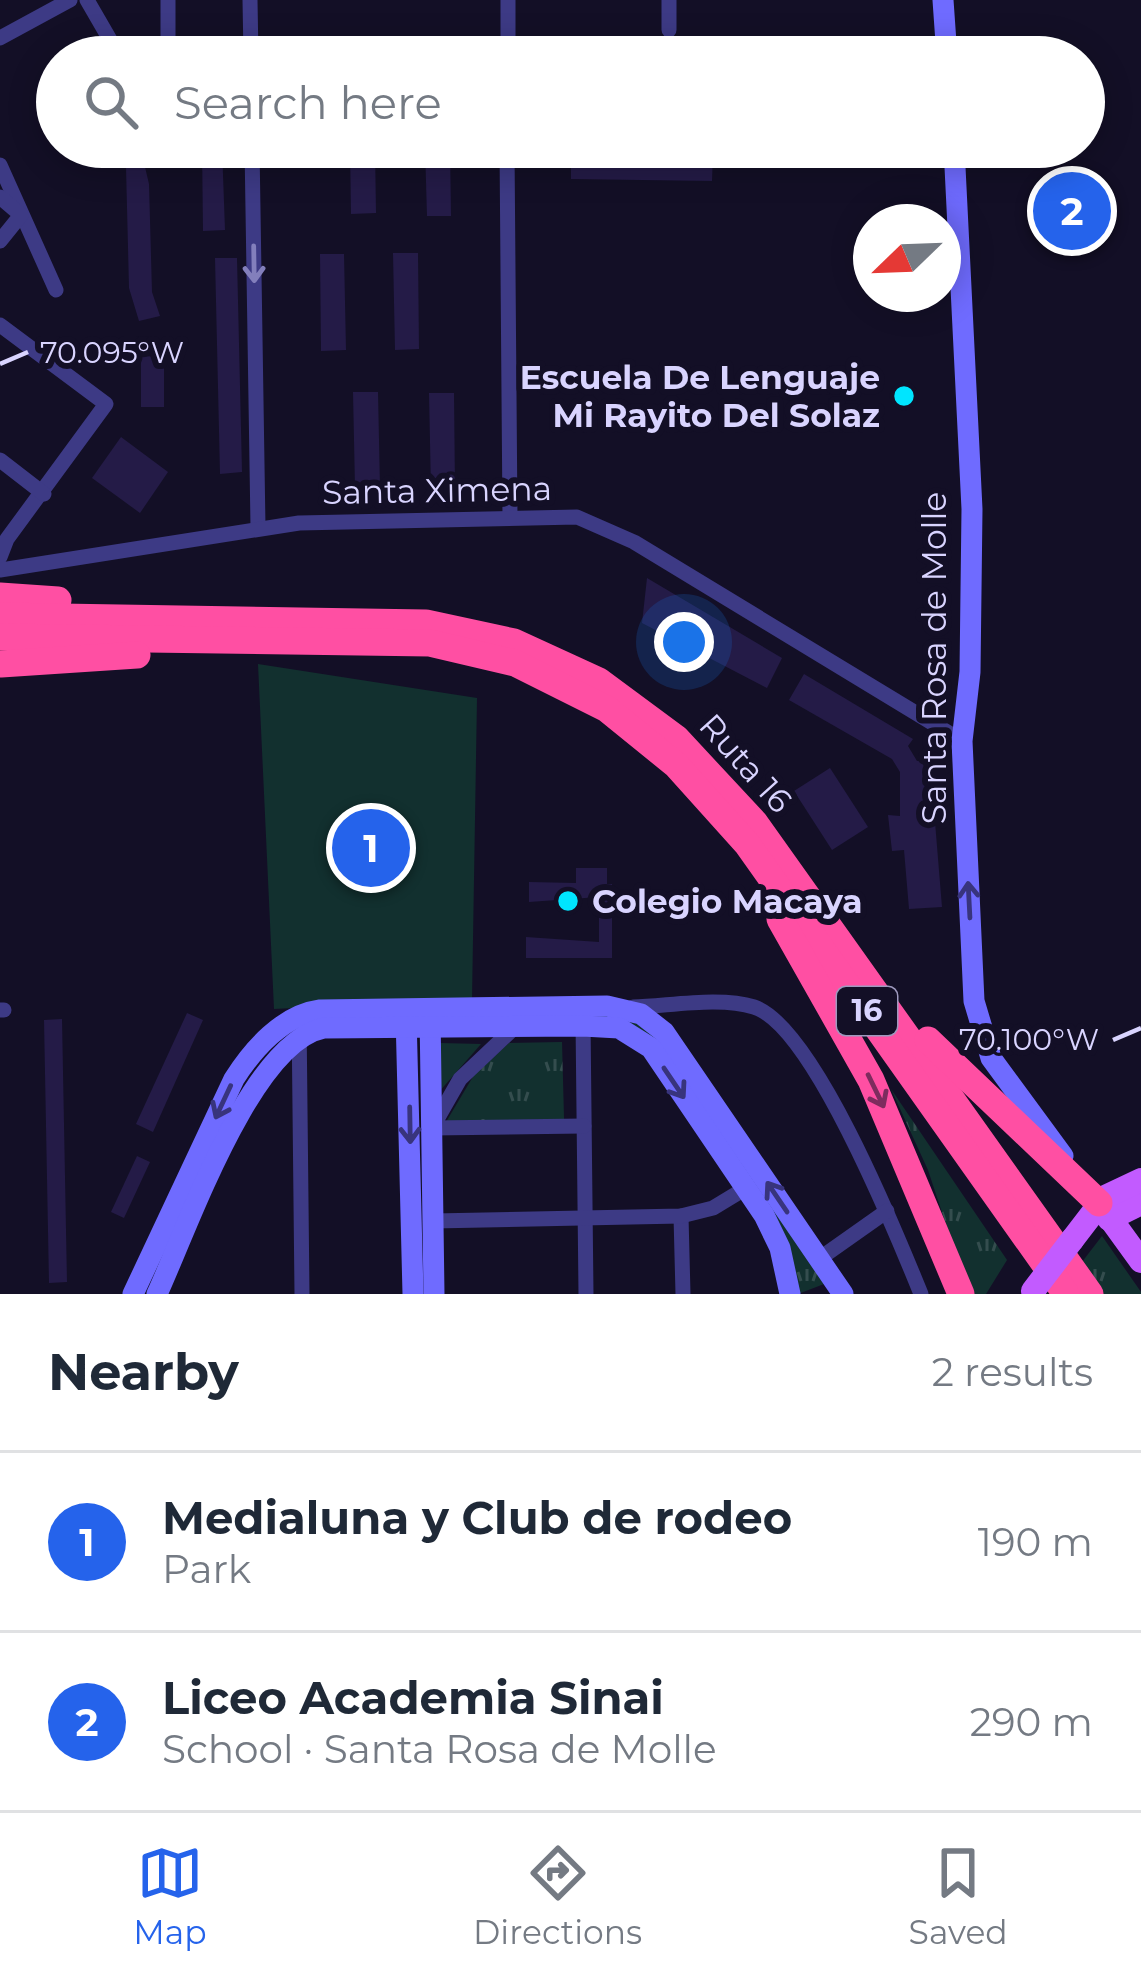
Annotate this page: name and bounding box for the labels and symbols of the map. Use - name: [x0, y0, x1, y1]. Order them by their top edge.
- pin: 2: [1033, 166, 1111, 256]
- north arrow: [853, 204, 961, 312]
- one-way arrow: [243, 244, 265, 283]
- text: 70.095°W: [40, 334, 184, 371]
- place label: Escuela De Lenguaje Mi Rayito Del Solaz: [520, 357, 880, 435]
- marker: Escuela De Lenguaje Mi Rayito Del Solaz: [891, 383, 917, 409]
- street label: Santa Ximena: [322, 468, 552, 512]
- street label: Santa Rosa de Molle: [914, 492, 954, 824]
- your location: [654, 612, 714, 672]
- street label: Ruta 16: [691, 705, 801, 821]
- pin: 1: [332, 803, 410, 893]
- place label: Colegio Macaya: [592, 881, 863, 921]
- one-way arrow: [957, 881, 980, 920]
- marker: Colegio Macaya: [555, 888, 581, 914]
- road number: 16: [837, 987, 897, 1035]
- text: 70.100°W: [959, 1021, 1099, 1058]
- one-way arrow: [662, 1066, 687, 1099]
- one-way arrow: [866, 1072, 888, 1108]
- one-way arrow: [211, 1083, 233, 1119]
- one-way arrow: [398, 1105, 421, 1144]
- one-way arrow: [765, 1181, 790, 1215]

